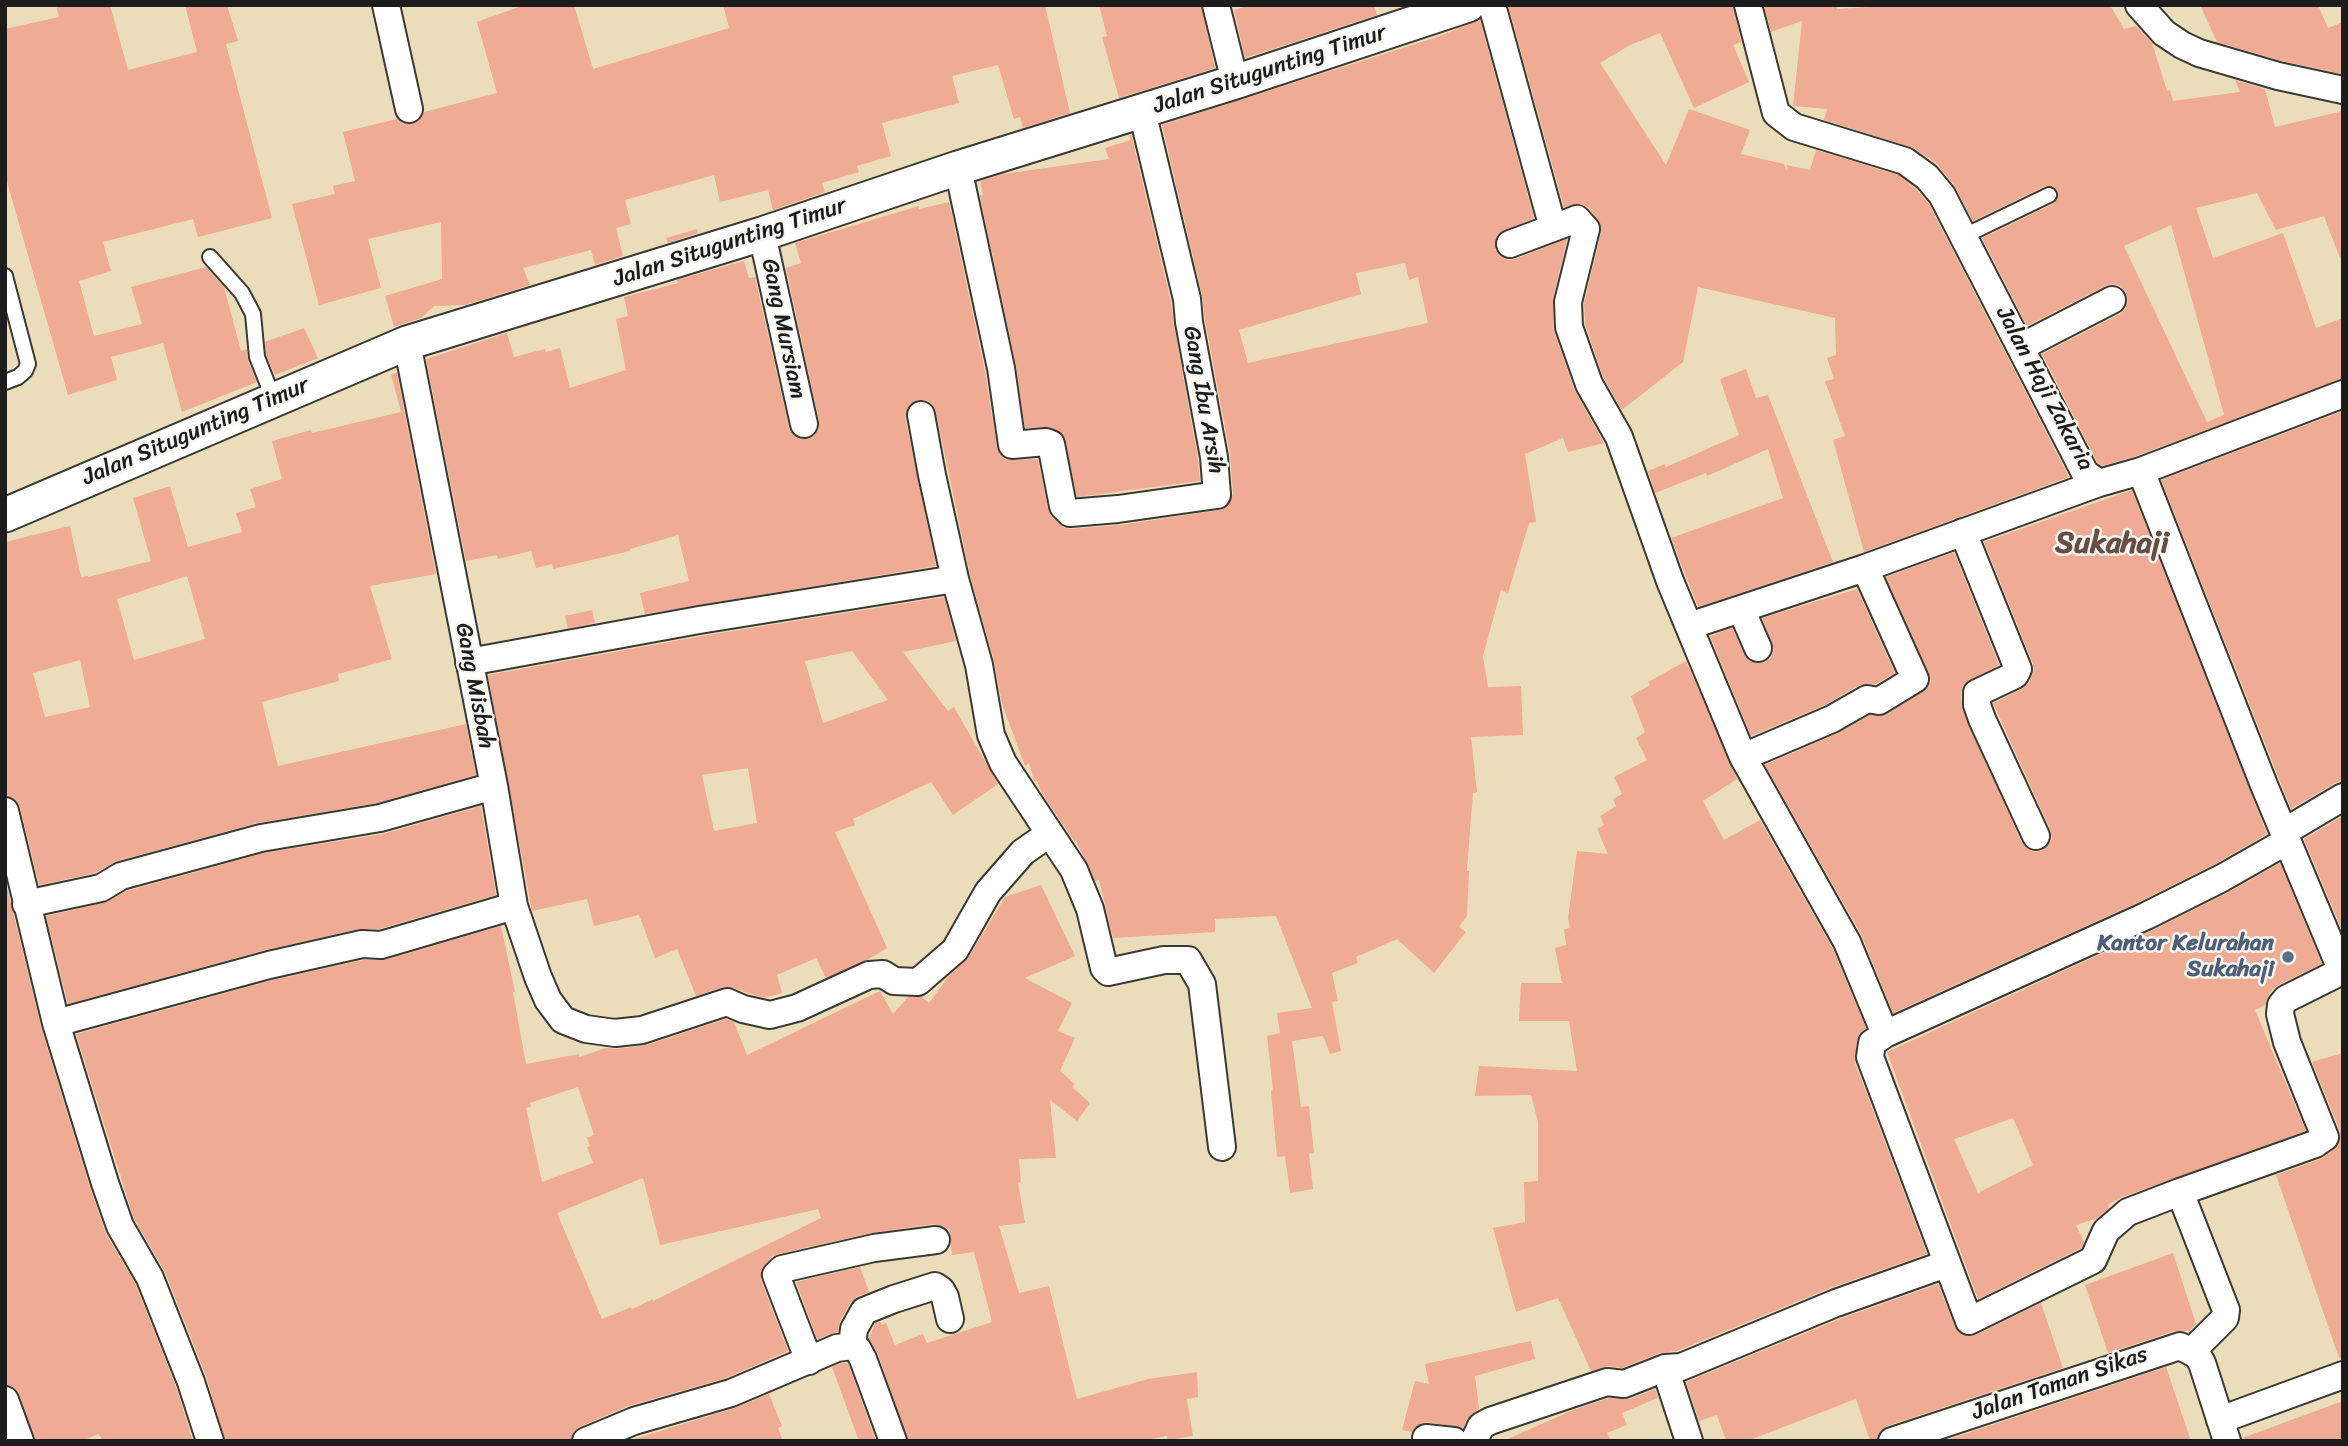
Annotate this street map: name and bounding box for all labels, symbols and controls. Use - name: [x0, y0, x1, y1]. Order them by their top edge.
- street label: Jalan Situgunting Timur: [1150, 19, 1390, 121]
- street label: Jalan Situgunting Timur: [610, 192, 850, 294]
- street label: Gang Mursiam: [755, 256, 811, 402]
- street label: Jalan Haji Zakaria: [1989, 302, 2099, 476]
- street label: Gang Ibu Arsih: [1176, 324, 1230, 476]
- street label: Jalan Situgunting Timur: [79, 372, 313, 492]
- district label: Sukahaji: [2055, 526, 2169, 562]
- street label: Gang Misbah: [448, 621, 500, 751]
- place label: Kantor Kelurahan Sukahaji: [2097, 930, 2274, 984]
- marker: Kantor Kelurahan Sukahaji: [2280, 949, 2296, 965]
- street label: Jalan Taman Sikas: [1969, 1341, 2151, 1427]

